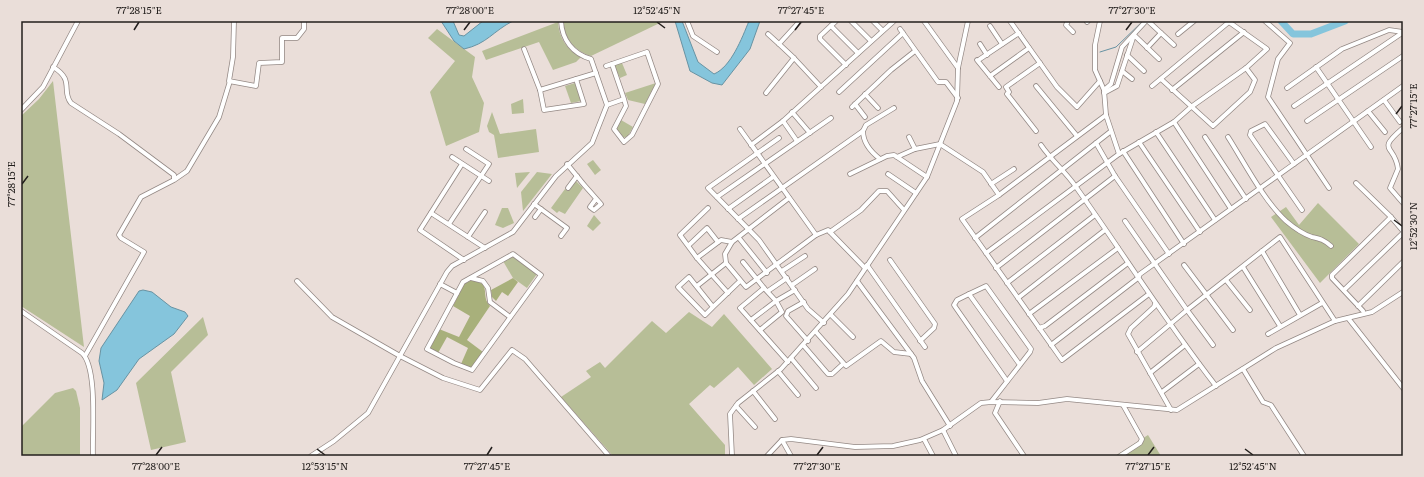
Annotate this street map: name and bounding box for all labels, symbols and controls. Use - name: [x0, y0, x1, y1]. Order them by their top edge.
- text: 77°28'15"E: [116, 2, 162, 17]
- text: 77°28'00"E: [446, 2, 494, 17]
- text: 12°52'45"N: [633, 2, 681, 17]
- text: 77°27'45"E: [778, 2, 824, 17]
- text: 77°27'30"E: [1108, 2, 1156, 17]
- text: 77°27'15"E: [1405, 83, 1420, 129]
- text: 77°28'15"E: [3, 161, 18, 207]
- text: 12°52'30"N: [1405, 202, 1420, 250]
- text: 77°28'00"E: [132, 458, 180, 473]
- text: 12°53'15"N: [302, 458, 348, 473]
- text: 77°27'45"E: [464, 458, 510, 473]
- text: 77°27'30"E: [793, 458, 841, 473]
- text: 77°27'15"E: [1125, 458, 1171, 473]
- text: 12°52'45"N: [1229, 458, 1277, 473]

